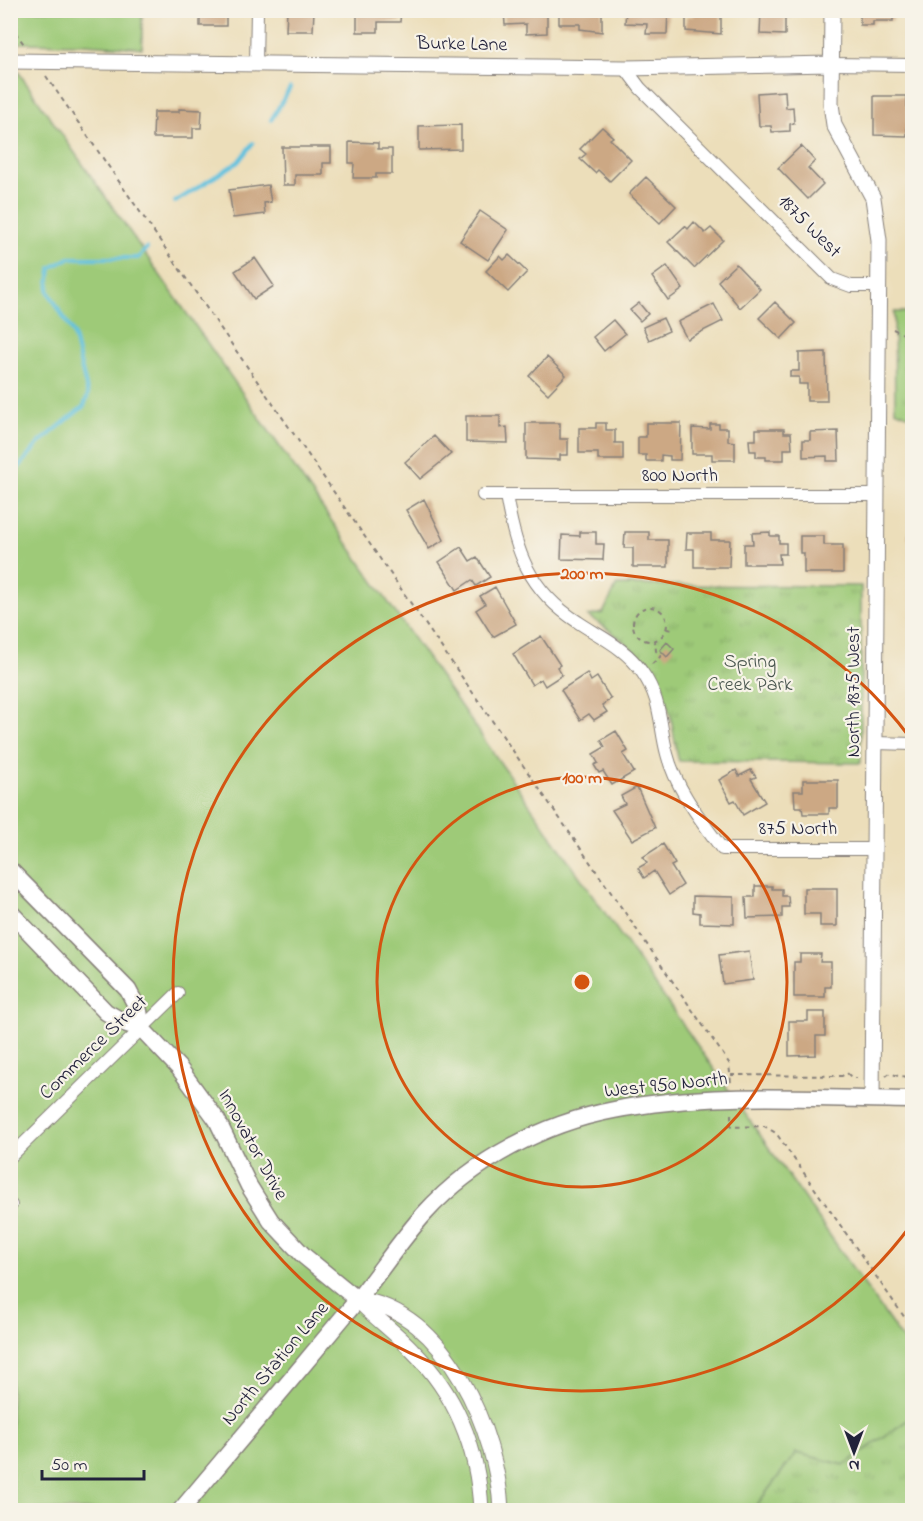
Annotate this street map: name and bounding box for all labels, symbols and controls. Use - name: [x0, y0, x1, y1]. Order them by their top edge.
- street label: Burke Lane: [415, 30, 508, 60]
- street label: 1875 West: [770, 188, 848, 266]
- street label: 800 North: [642, 462, 718, 491]
- text: 200 m: [560, 562, 604, 588]
- street label: North 1875 West: [840, 626, 869, 758]
- park label: Spring Creek Park: [708, 648, 793, 700]
- text: 100 m: [562, 766, 602, 792]
- street label: 875 North: [759, 815, 837, 844]
- centre of rings: [572, 972, 592, 992]
- street label: Commerce Street: [33, 988, 155, 1107]
- street label: West 950 North: [603, 1065, 729, 1107]
- street label: Innovator Drive: [209, 1084, 295, 1206]
- street label: North Station Lane: [215, 1296, 337, 1432]
- north arrow: [824, 1422, 884, 1482]
- scale bar: [42, 1443, 144, 1481]
- text: 50 m: [51, 1453, 88, 1479]
- text: N: [848, 1453, 859, 1477]

